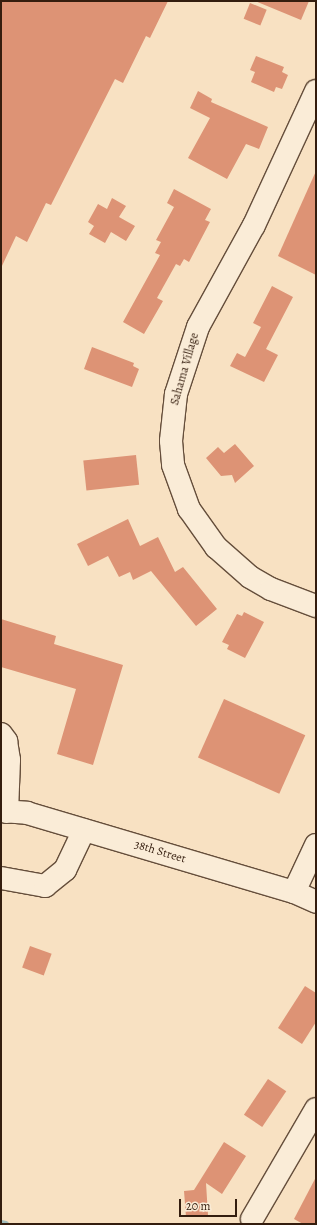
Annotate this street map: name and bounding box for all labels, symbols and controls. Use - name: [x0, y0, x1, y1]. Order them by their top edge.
- street label: Sahama Village: [168, 331, 202, 407]
- street label: 38th Street: [133, 837, 187, 867]
- scale bar: [181, 1191, 239, 1217]
- text: 20 m: [186, 1198, 210, 1214]

